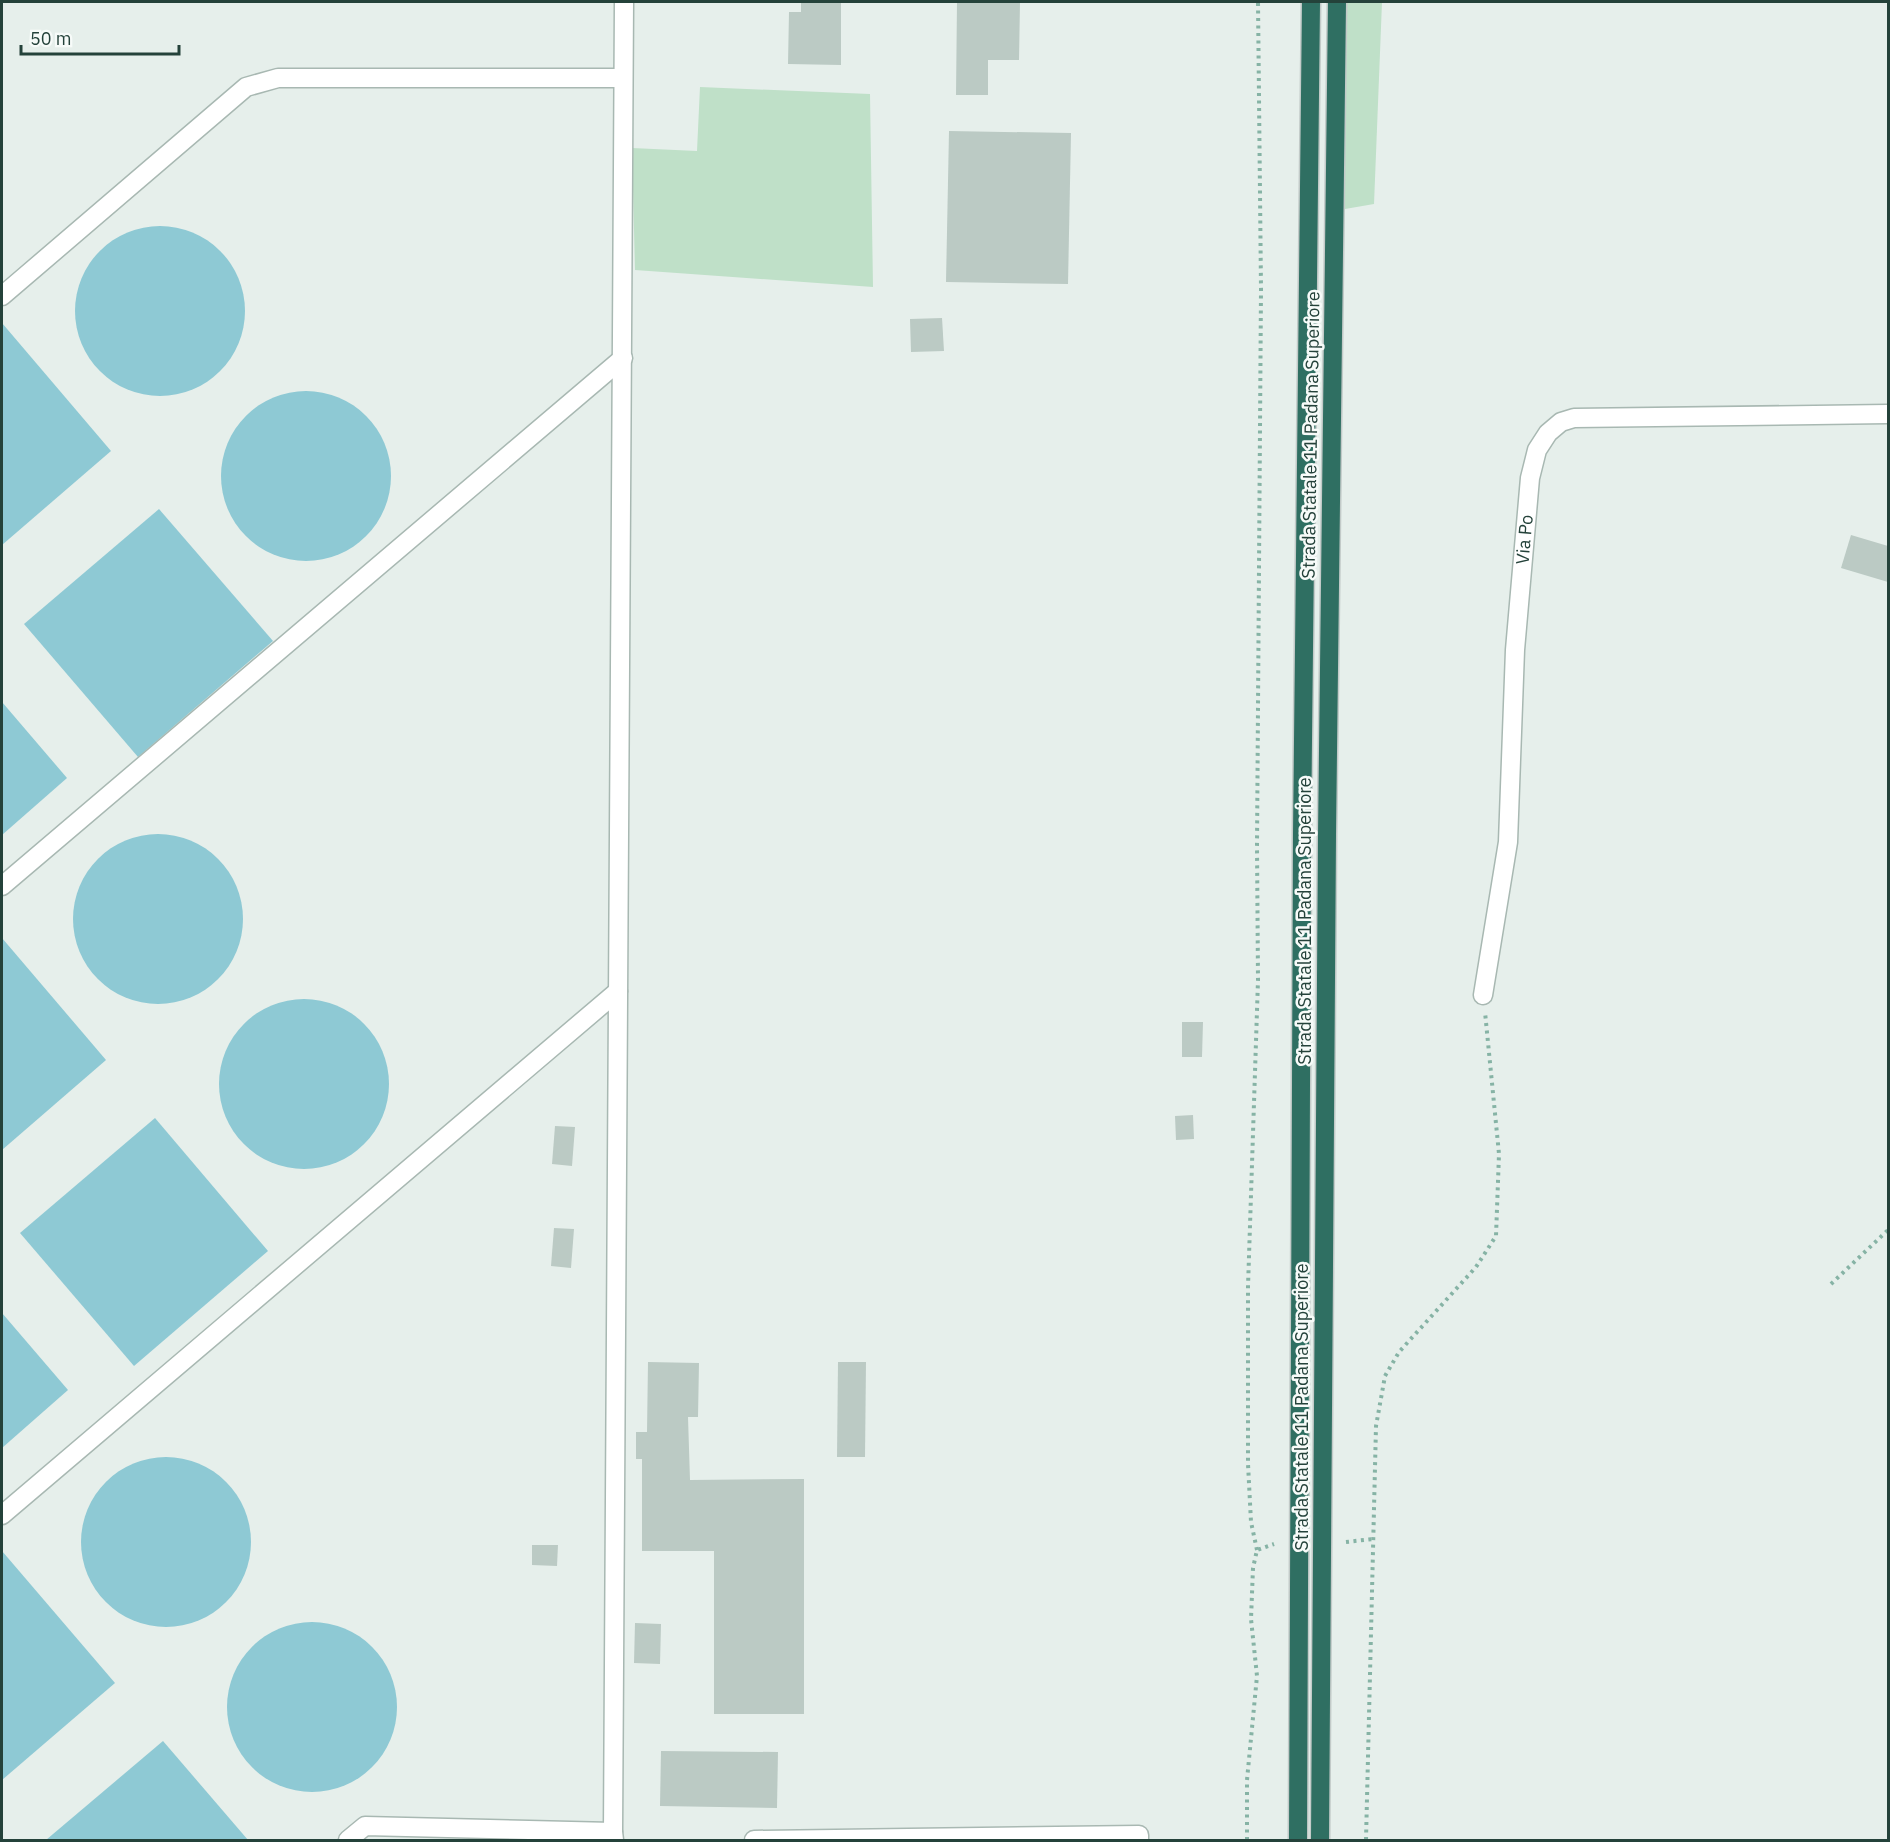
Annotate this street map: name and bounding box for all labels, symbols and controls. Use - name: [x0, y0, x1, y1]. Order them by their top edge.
- scale bar: [21, 18, 178, 56]
- text: 50 m: [30, 27, 72, 50]
- street label: Strada Statale 11 Padana Superiore: [1296, 291, 1325, 579]
- street label: Via Po: [1511, 514, 1538, 565]
- street label: Strada Statale 11 Padana Superiore: [1293, 777, 1316, 1065]
- street label: Strada Statale 11 Padana Superiore: [1290, 1263, 1313, 1551]

